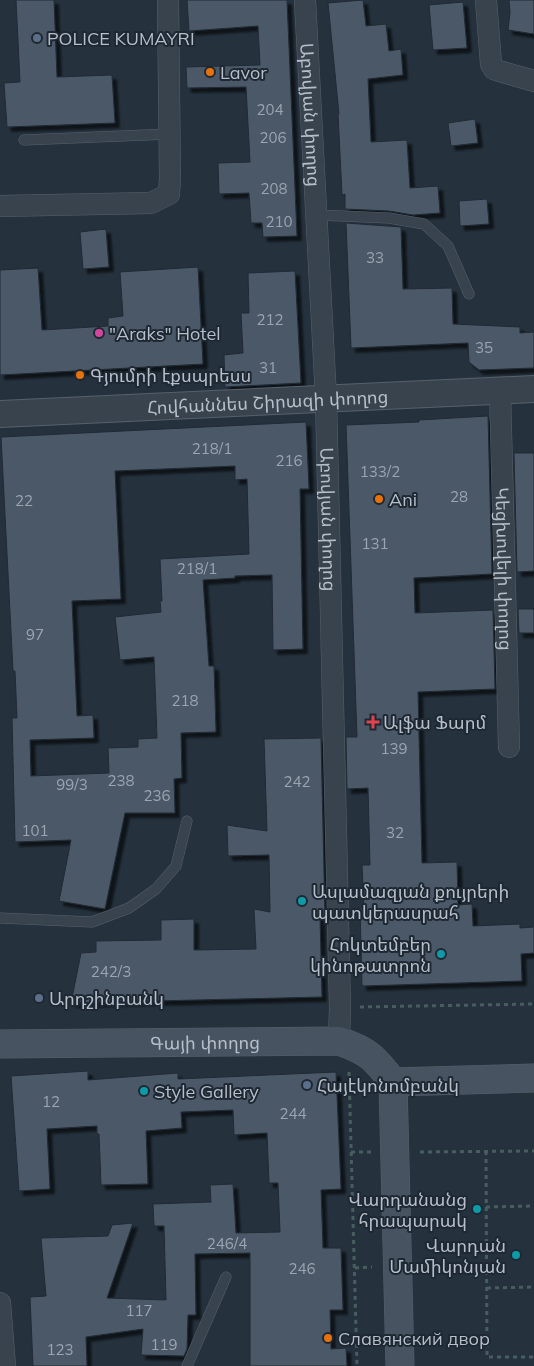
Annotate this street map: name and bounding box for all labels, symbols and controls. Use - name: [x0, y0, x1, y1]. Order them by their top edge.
- place label: POLICE KUMAYRI: [47, 27, 195, 50]
- marker: POLICE KUMAYRI: [31, 32, 43, 44]
- street label: Աբովյան փողոց: [296, 42, 326, 187]
- place label: Lavor: [220, 61, 267, 84]
- marker: Lavor: [204, 66, 216, 78]
- house number: 204: [256, 100, 284, 119]
- house number: 206: [259, 128, 287, 147]
- house number: 208: [260, 179, 288, 198]
- house number: 210: [265, 212, 293, 231]
- house number: 33: [366, 248, 384, 267]
- house number: 212: [256, 310, 284, 329]
- place label: "Araks" Hotel: [109, 322, 221, 345]
- marker: "Araks" Hotel: [93, 327, 105, 339]
- house number: 35: [475, 338, 493, 357]
- house number: 31: [259, 358, 277, 377]
- place label: Գյումրի էքսպրեսս: [90, 364, 251, 387]
- marker: Գյումրի էքսպրեսս: [74, 369, 86, 381]
- street label: Հովհաննես Շիրազի փողոց: [147, 384, 389, 419]
- house number: 218/1: [192, 439, 232, 458]
- street label: Աբովյան փողոց: [316, 447, 342, 592]
- house number: 216: [275, 451, 303, 470]
- house number: 133/2: [360, 462, 400, 481]
- house number: 28: [450, 487, 468, 506]
- street label: Կեցխովելի փողոց: [491, 487, 518, 651]
- place label: Ani: [389, 488, 417, 511]
- house number: 22: [15, 491, 33, 510]
- marker: Ani: [373, 493, 385, 505]
- house number: 131: [361, 534, 389, 553]
- house number: 218/1: [177, 559, 217, 578]
- house number: 97: [26, 625, 44, 644]
- house number: 218: [171, 691, 199, 710]
- place label: Ալֆա Ֆարմ: [383, 711, 486, 734]
- marker: Ալֆա Ֆարմ: [367, 716, 379, 728]
- house number: 139: [380, 739, 408, 758]
- house number: 238: [107, 771, 135, 790]
- house number: 242: [283, 772, 311, 791]
- house number: 99/3: [56, 775, 88, 794]
- house number: 236: [143, 786, 171, 805]
- house number: 101: [21, 821, 49, 840]
- house number: 32: [386, 823, 404, 842]
- place label: Ասլամազյան քույրերի պատկերասրահ: [312, 880, 509, 924]
- marker: Ասլամազյան քույրերի պատկերասրահ: [296, 895, 308, 907]
- place label: Հոկտեմբեր կինոթատրոն: [310, 933, 431, 977]
- marker: Հոկտեմբեր կինոթատրոն: [435, 948, 447, 960]
- house number: 242/3: [91, 962, 131, 981]
- place label: Արդշինբանկ: [49, 987, 164, 1010]
- marker: Արդշինբանկ: [33, 992, 45, 1004]
- street label: Գայի փողոց: [150, 1030, 260, 1054]
- place label: Հայէկոնոմբանկ: [317, 1074, 459, 1097]
- marker: Հայէկոնոմբանկ: [301, 1079, 313, 1091]
- place label: Style Gallery: [154, 1080, 259, 1103]
- marker: Style Gallery: [138, 1085, 150, 1097]
- house number: 12: [42, 1092, 60, 1111]
- house number: 244: [279, 1104, 307, 1123]
- place label: Վարդանանց հրապարակ: [349, 1188, 467, 1232]
- marker: Վարդանանց հրապարակ: [471, 1203, 483, 1215]
- house number: 246/4: [207, 1234, 247, 1253]
- place label: Վարդան Մամիկոնյան: [389, 1234, 506, 1278]
- marker: Վարդան Մամիկոնյան: [510, 1249, 522, 1261]
- house number: 246: [288, 1259, 316, 1278]
- house number: 117: [125, 1301, 153, 1320]
- place label: Славянский двор: [338, 1327, 490, 1350]
- marker: Славянский двор: [322, 1332, 334, 1344]
- house number: 119: [150, 1335, 178, 1354]
- house number: 123: [46, 1340, 74, 1359]

